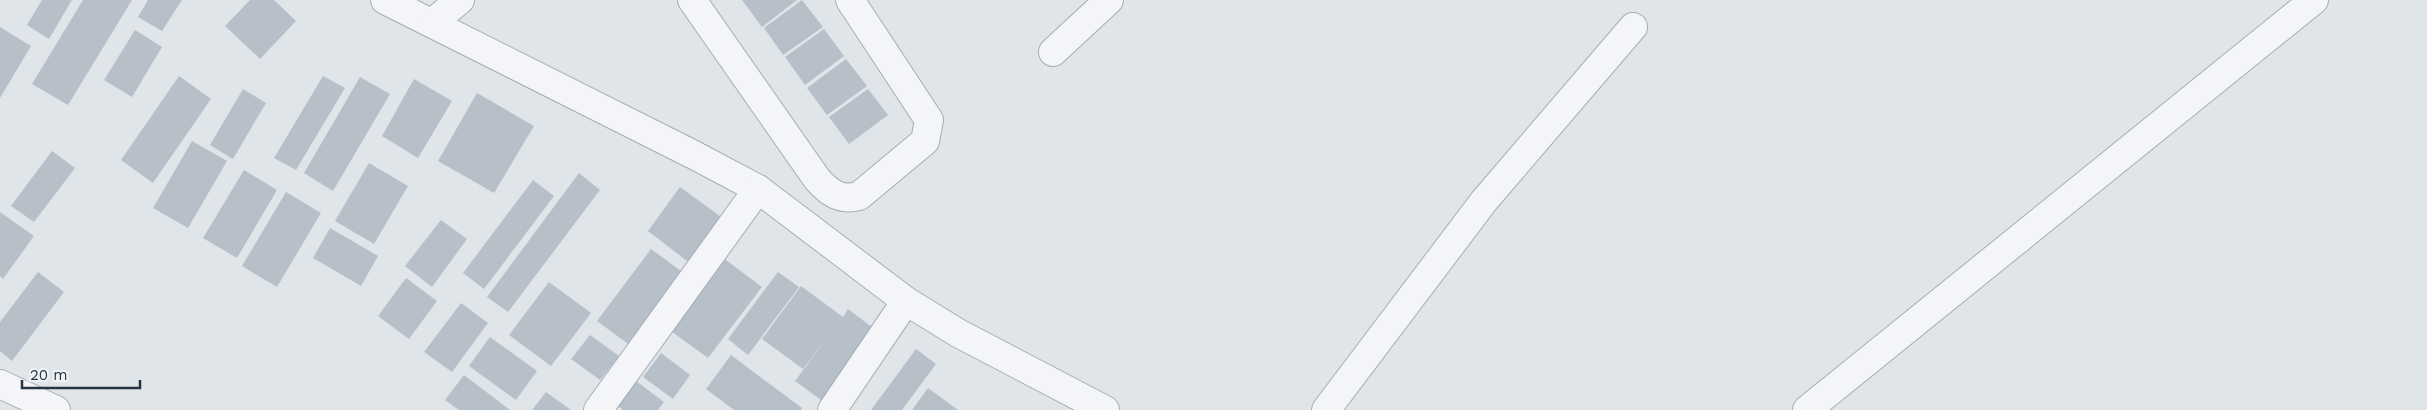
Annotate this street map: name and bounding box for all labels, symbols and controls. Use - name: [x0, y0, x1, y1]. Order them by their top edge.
- scale bar: [22, 358, 140, 390]
- text: 20 m: [30, 366, 68, 384]

